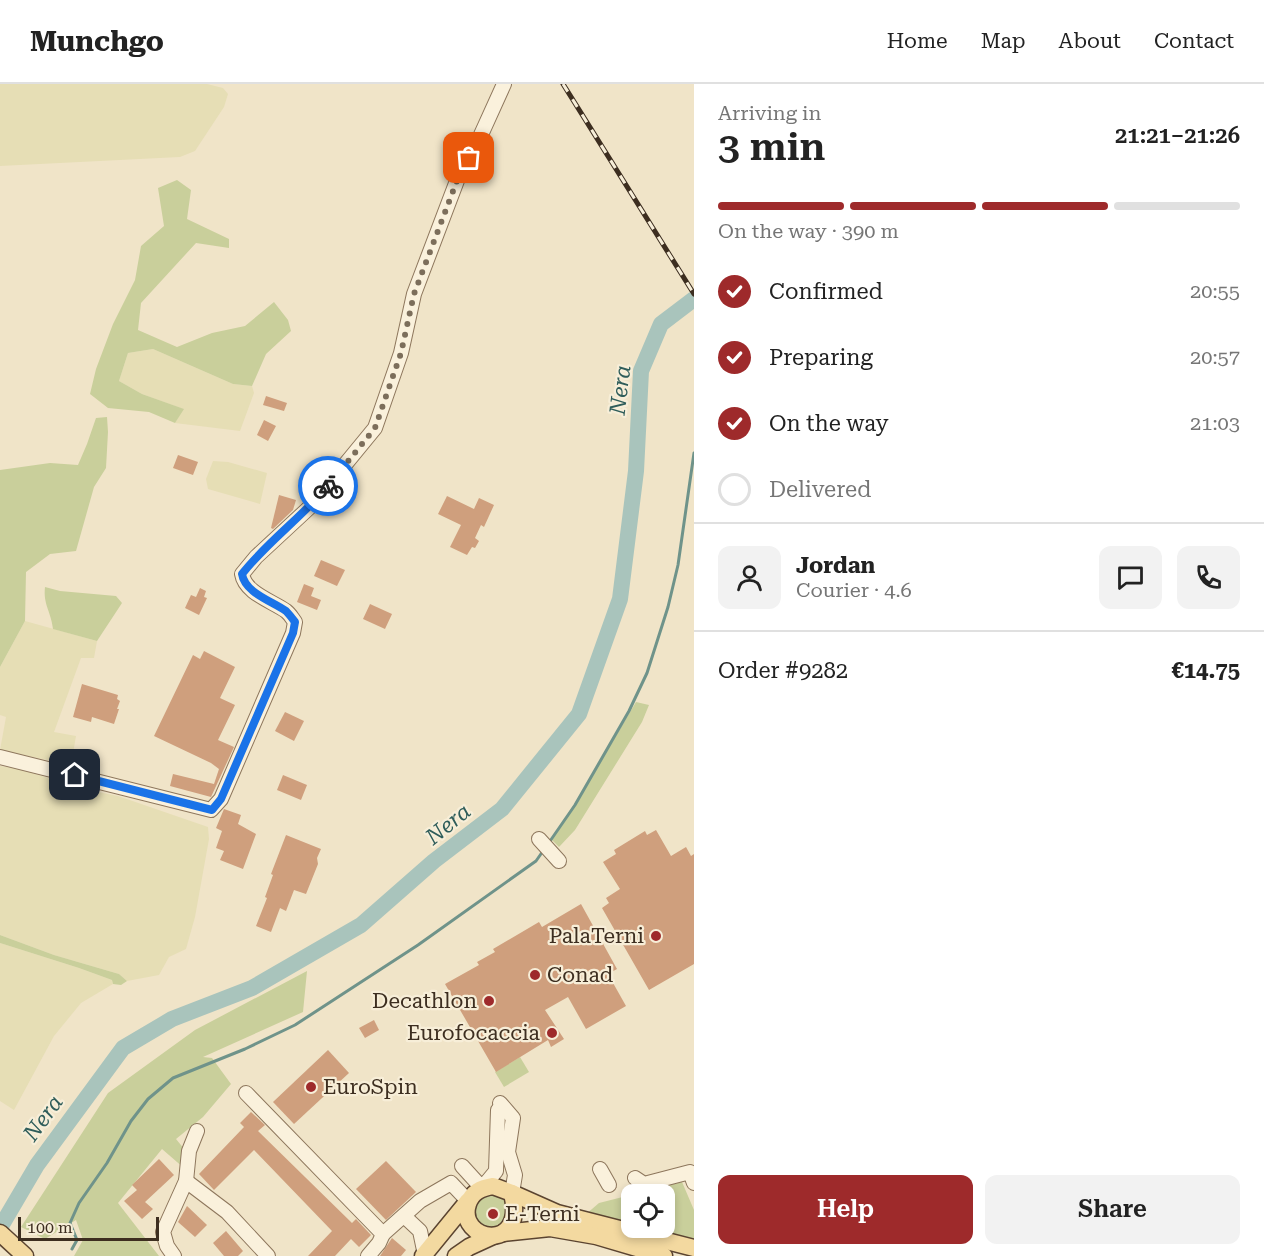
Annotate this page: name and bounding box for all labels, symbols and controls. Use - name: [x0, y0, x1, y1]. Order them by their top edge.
- text: Munchgo: [30, 25, 164, 58]
- text: Home: [887, 29, 948, 53]
- text: Map: [981, 29, 1026, 53]
- text: About: [1059, 29, 1121, 53]
- text: Contact: [1154, 29, 1234, 53]
- text: Arriving in: [718, 101, 821, 125]
- text: 21:21–21:26: [1115, 123, 1240, 148]
- text: 3 min: [718, 124, 825, 170]
- pin: [443, 132, 494, 183]
- icon: bag: [452, 141, 485, 174]
- text: On the way · 390 m: [718, 219, 899, 243]
- icon: check: [718, 275, 751, 308]
- text: Confirmed: [769, 279, 883, 304]
- text: 20:55: [1190, 279, 1240, 303]
- icon: check: [718, 341, 751, 374]
- text: Preparing: [769, 345, 873, 370]
- text: 20:57: [1190, 345, 1240, 369]
- water label: Nera: [604, 364, 635, 417]
- icon: check: [718, 407, 751, 440]
- text: On the way: [769, 411, 889, 436]
- text: 21:03: [1190, 411, 1240, 435]
- courier: [298, 456, 358, 516]
- icon: bike: [312, 470, 345, 503]
- text: Delivered: [769, 477, 871, 502]
- button: person: [718, 546, 781, 609]
- button: chat: [1099, 546, 1162, 609]
- button: phone: [1177, 546, 1240, 609]
- text: Jordan: [796, 553, 875, 578]
- text: Courier · 4.6: [796, 578, 912, 602]
- text: Order #9282: [718, 658, 848, 683]
- text: €14.75: [1171, 658, 1240, 683]
- pin: [49, 749, 100, 800]
- icon: home: [58, 758, 91, 791]
- water label: Nera: [420, 798, 475, 850]
- place label: PalaTerni: [549, 924, 644, 948]
- marker: PalaTerni: [649, 929, 663, 943]
- place label: Conad: [547, 963, 614, 987]
- marker: Conad: [528, 968, 542, 982]
- place label: Decathlon: [372, 989, 477, 1013]
- marker: Decathlon: [482, 994, 496, 1008]
- place label: Eurofocaccia: [407, 1021, 541, 1045]
- marker: Eurofocaccia: [545, 1026, 559, 1040]
- place label: EuroSpin: [323, 1075, 418, 1099]
- marker: EuroSpin: [304, 1080, 318, 1094]
- water label: Nera: [18, 1090, 68, 1146]
- button: Help: [718, 1175, 973, 1244]
- button: Share: [985, 1175, 1240, 1244]
- map controls: [621, 1184, 675, 1238]
- button: locate: [621, 1184, 675, 1238]
- place label: E-Terni: [505, 1202, 580, 1226]
- marker: E-Terni: [486, 1207, 500, 1221]
- scale bar: [18, 1214, 159, 1242]
- text: 100 m: [27, 1218, 73, 1237]

